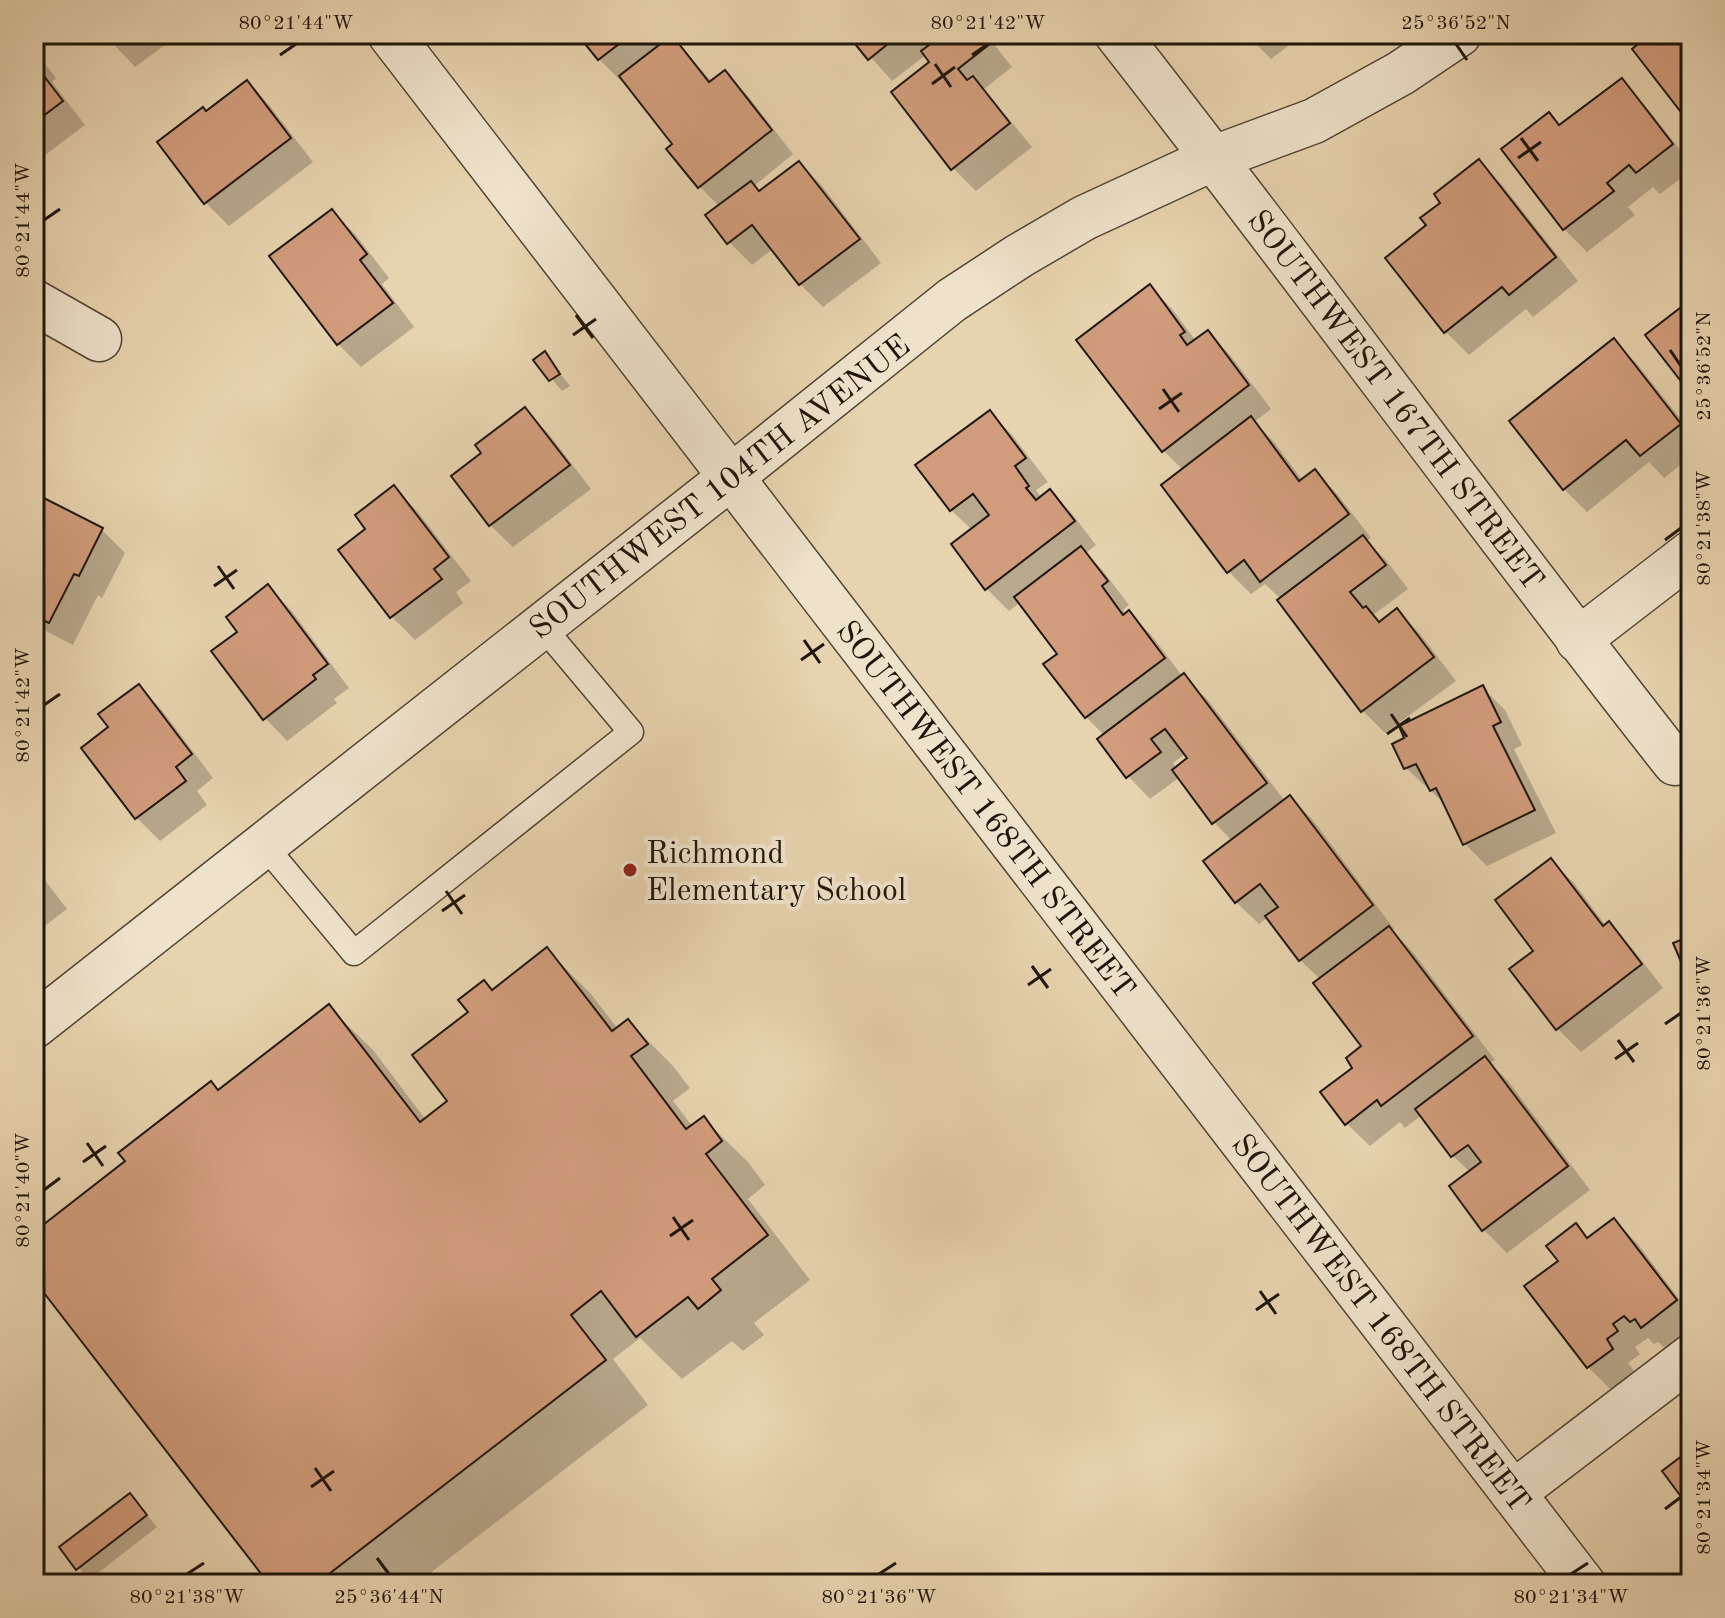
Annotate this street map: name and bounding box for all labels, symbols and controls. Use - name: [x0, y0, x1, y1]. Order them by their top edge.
- text: 80°21'44"W: [238, 14, 354, 34]
- text: 80°21'42"W: [930, 14, 1046, 34]
- text: 25°36'52"N: [1401, 14, 1511, 34]
- text: 80°21'44"W: [14, 162, 34, 278]
- street label: SOUTHWEST 167TH STREET: [1240, 205, 1548, 597]
- text: 25°36'52"N: [1695, 311, 1715, 421]
- street label: SOUTHWEST 104TH AVENUE: [525, 330, 917, 646]
- text: 80°21'38"W: [1695, 470, 1715, 586]
- street label: SOUTHWEST 168TH STREET: [829, 616, 1139, 1006]
- text: 80°21'42"W: [14, 647, 34, 763]
- place label: Richmond Elementary School: [646, 839, 906, 908]
- marker: Richmond Elementary School: [621, 861, 639, 879]
- text: 80°21'36"W: [1695, 955, 1715, 1071]
- street label: SOUTHWEST 168TH STREET: [1224, 1129, 1535, 1519]
- text: 80°21'40"W: [14, 1132, 34, 1248]
- text: 80°21'34"W: [1695, 1439, 1715, 1555]
- text: 80°21'38"W: [129, 1588, 245, 1608]
- text: 25°36'44"N: [334, 1588, 444, 1608]
- text: 80°21'36"W: [821, 1588, 937, 1608]
- text: 80°21'34"W: [1513, 1588, 1629, 1608]

